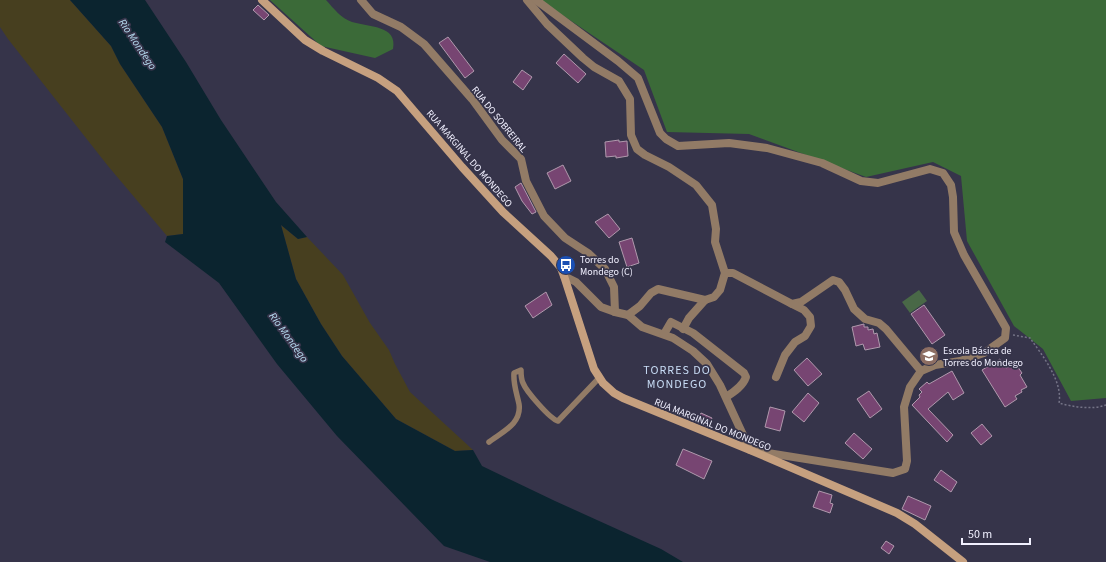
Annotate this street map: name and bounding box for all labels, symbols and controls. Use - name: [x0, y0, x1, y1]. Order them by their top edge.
- water label: Rio Mondego: [115, 16, 160, 73]
- street label: RUA DO SOBREIRAL: [468, 84, 530, 156]
- street label: RUA MARGINAL DO MONDEGO: [423, 107, 516, 211]
- place label: Torres do Mondego (C): [580, 253, 633, 279]
- bus stop icon: Torres do Mondego (C): [555, 254, 577, 276]
- water label: Rio Mondego: [265, 309, 312, 366]
- place label: Escola Básica de Torres do Mondego: [943, 344, 1023, 370]
- school or university icon: Escola Básica de Torres do Mondego: [918, 345, 940, 367]
- district label: TORRES DO MONDEGO: [643, 362, 711, 393]
- street label: RUA MARGINAL DO MONDEGO: [652, 395, 773, 455]
- scale bar: [962, 520, 1030, 546]
- text: 50 m: [968, 526, 992, 543]

